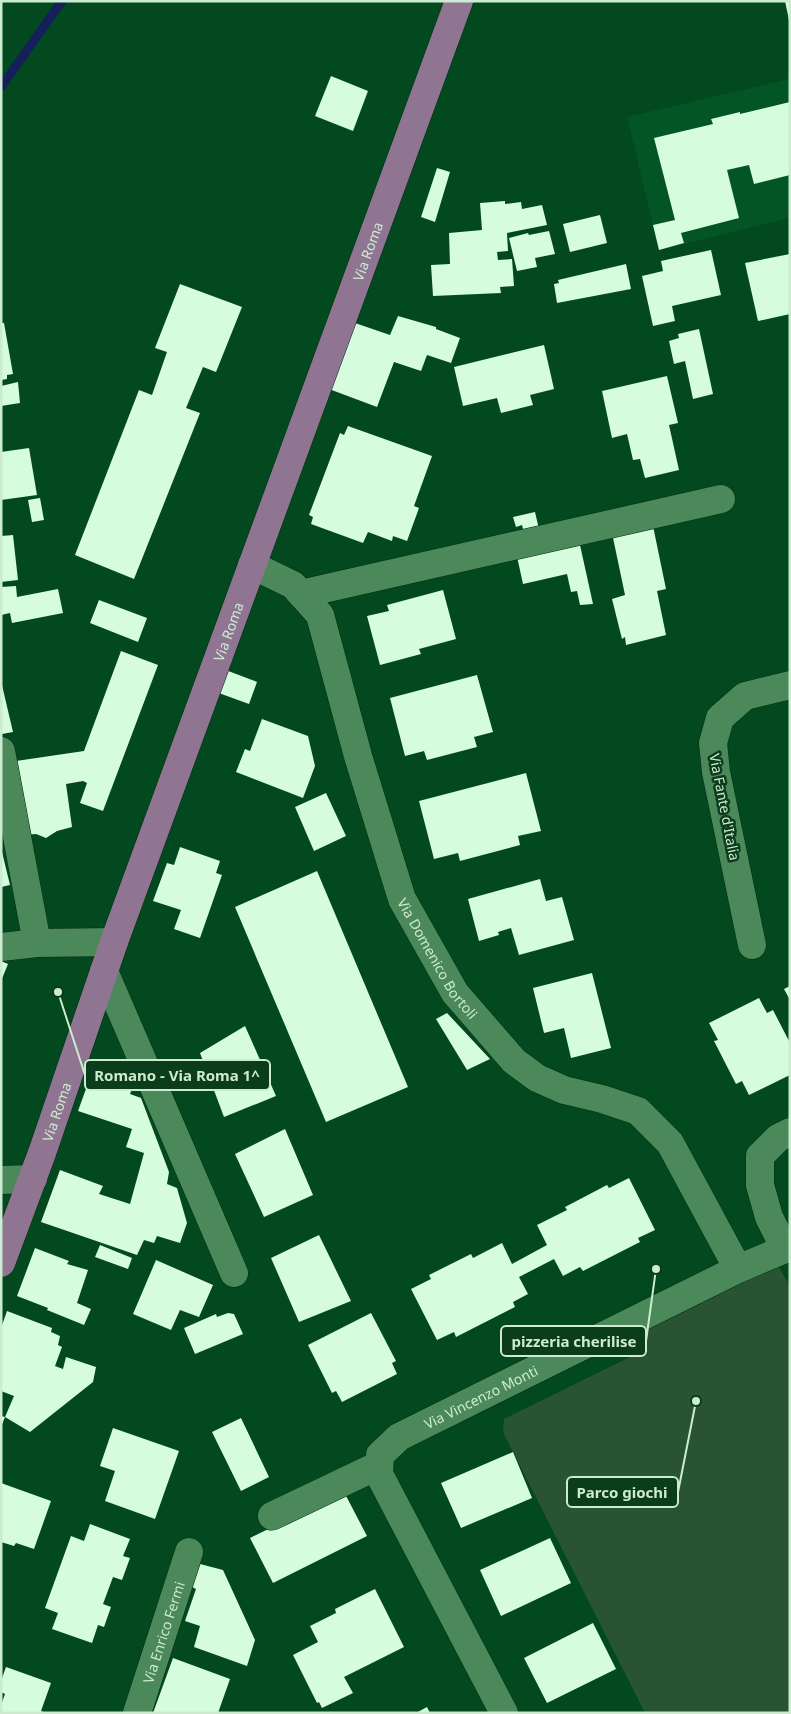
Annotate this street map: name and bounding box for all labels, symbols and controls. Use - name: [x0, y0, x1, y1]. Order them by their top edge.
- street label: Via Roma: [348, 219, 387, 284]
- street label: Via Roma: [208, 599, 247, 664]
- street label: Via Fante d'Italia: [705, 752, 745, 862]
- street label: Via Domenico Bortoli: [394, 894, 482, 1022]
- callout: Romano - Via Roma 1^: [85, 1060, 270, 1090]
- text: Romano - Via Roma 1^: [94, 1065, 260, 1085]
- street label: Via Roma: [37, 1079, 75, 1144]
- callout: pizzeria cherilise: [501, 1326, 646, 1356]
- text: pizzeria cherilise: [512, 1331, 636, 1351]
- street label: Via Vincenzo Monti: [421, 1360, 541, 1433]
- callout: Parco giochi: [567, 1477, 678, 1507]
- text: Parco giochi: [576, 1482, 668, 1502]
- street label: Via Enrico Fermi: [138, 1579, 188, 1685]

